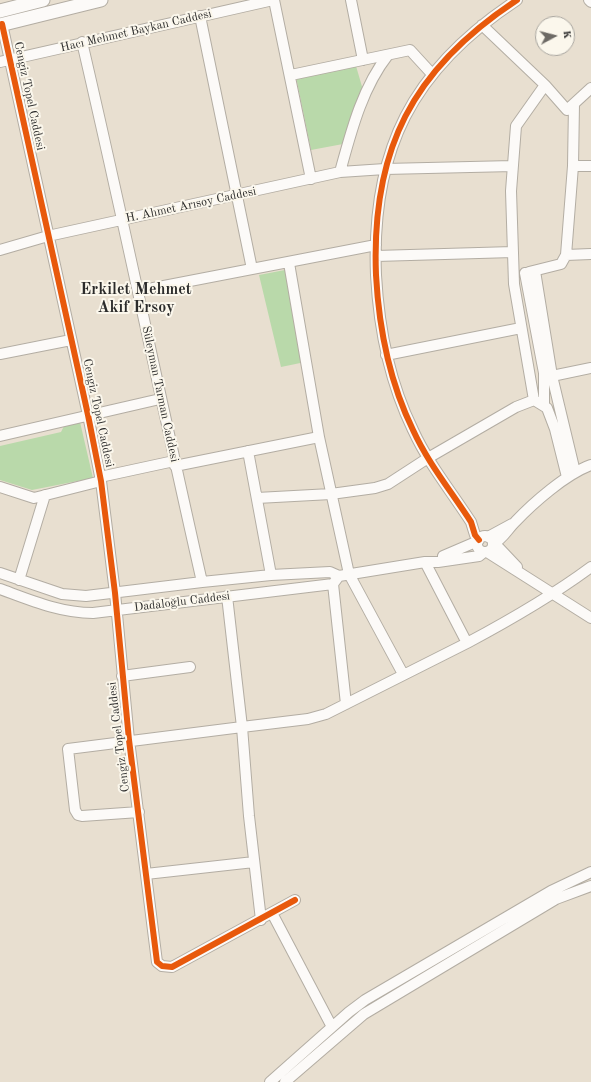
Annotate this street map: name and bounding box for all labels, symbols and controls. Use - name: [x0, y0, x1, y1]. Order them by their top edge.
- street label: Hacı Mehmet Baykan Caddesi: [59, 7, 213, 55]
- north arrow: [535, 16, 575, 56]
- text: K: [560, 30, 572, 39]
- street label: Cengiz Topel Caddesi: [10, 40, 48, 152]
- street label: H. Ahmet Arısoy Caddesi: [124, 184, 258, 226]
- district label: Erkilet Mehmet Akif Ersoy: [80, 280, 192, 318]
- street label: Süleyman Tarman Caddesi: [139, 325, 181, 463]
- street label: Cengiz Topel Caddesi: [79, 357, 117, 469]
- street label: Dadaloğlu Caddesi: [133, 589, 231, 615]
- street label: Cengiz Topel Caddesi: [105, 681, 133, 793]

